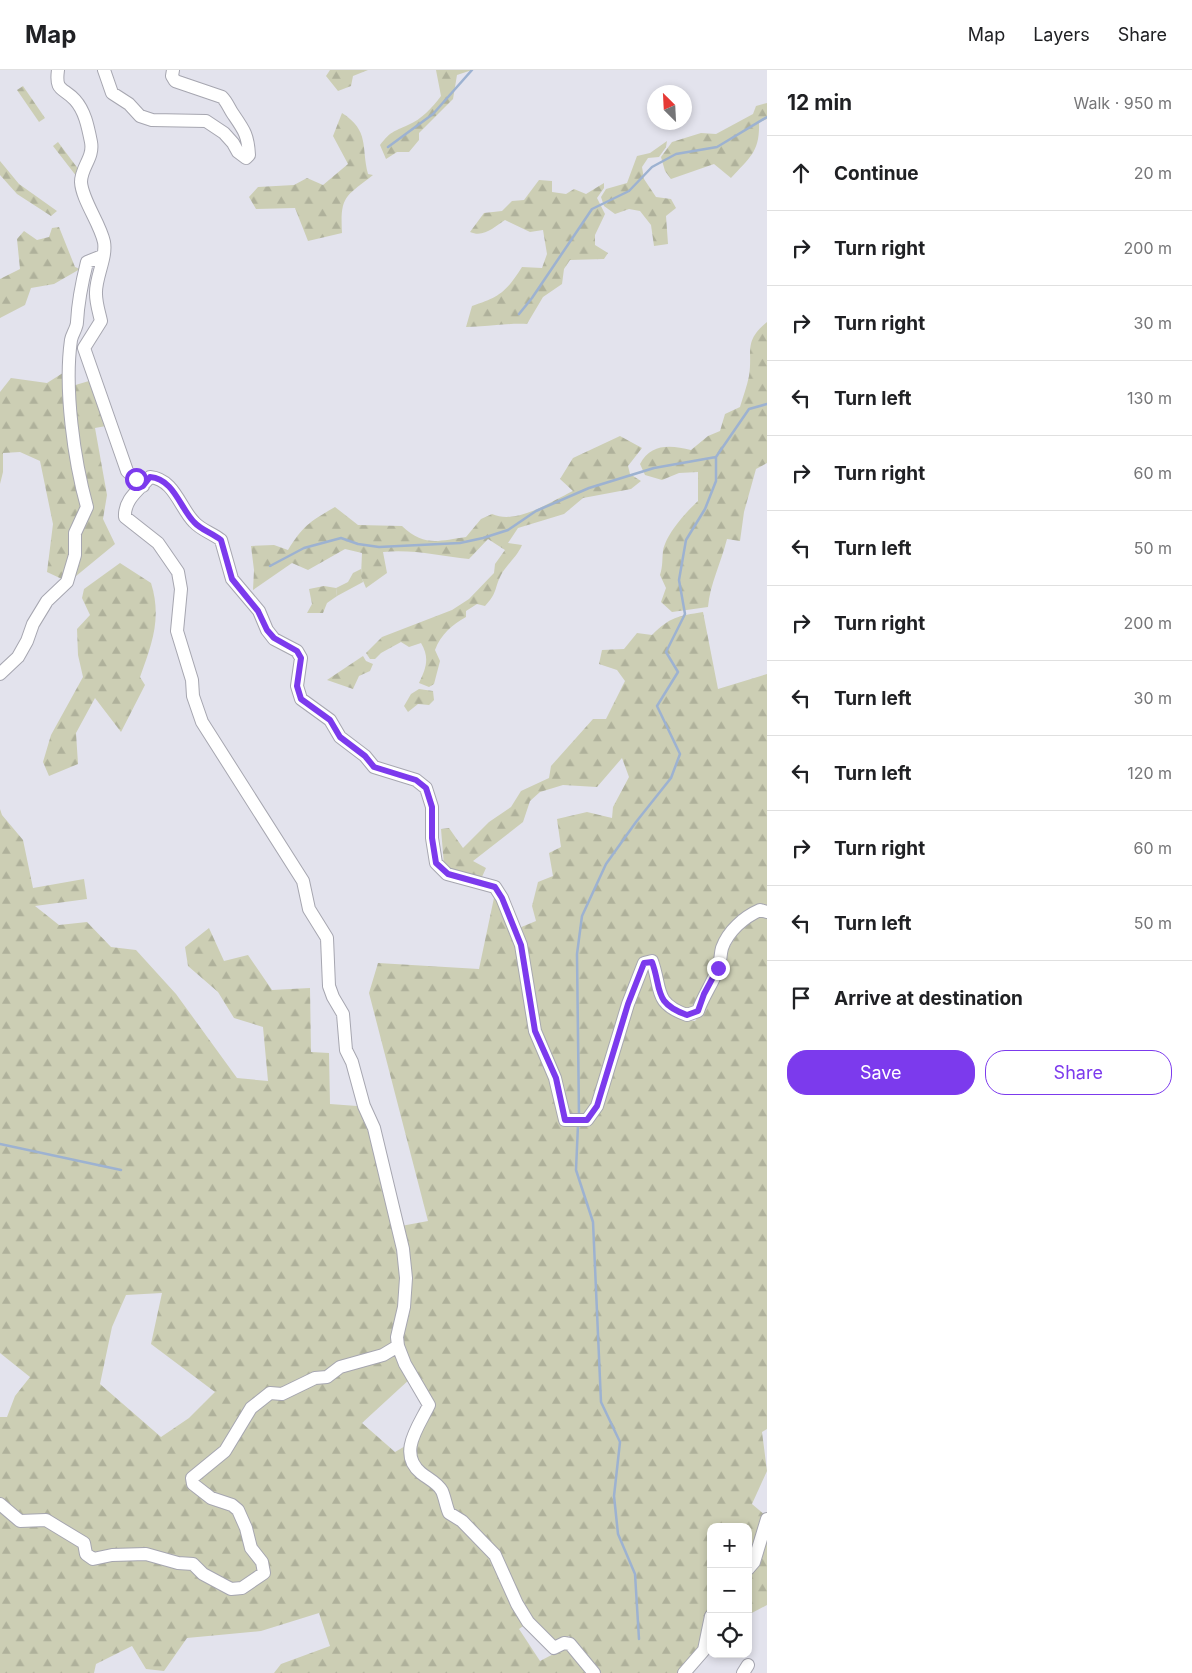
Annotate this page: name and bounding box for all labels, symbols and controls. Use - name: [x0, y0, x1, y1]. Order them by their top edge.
- text: Map: [25, 20, 76, 49]
- text: Map: [968, 24, 1005, 45]
- text: Layers: [1033, 24, 1090, 45]
- text: Share: [1118, 24, 1167, 45]
- north arrow: [647, 85, 692, 130]
- text: 12 min: [787, 90, 852, 115]
- text: Walk · 950 m: [1074, 93, 1172, 113]
- icon: ahead: [787, 159, 815, 187]
- text: Continue: [834, 162, 919, 185]
- text: 20 m: [1134, 163, 1172, 183]
- icon: right: [787, 234, 815, 262]
- text: Turn right: [834, 237, 925, 260]
- text: 200 m: [1124, 238, 1172, 258]
- icon: right: [787, 309, 815, 337]
- text: Turn right: [834, 312, 925, 335]
- text: 30 m: [1134, 313, 1172, 333]
- icon: left: [787, 384, 815, 412]
- text: Turn left: [834, 387, 912, 410]
- text: 130 m: [1127, 388, 1172, 408]
- icon: right: [787, 459, 815, 487]
- text: Turn right: [834, 462, 925, 485]
- text: 60 m: [1133, 463, 1172, 483]
- route start: [125, 468, 148, 491]
- icon: left: [787, 534, 815, 562]
- text: Turn left: [834, 537, 912, 560]
- text: 50 m: [1134, 538, 1172, 558]
- icon: right: [787, 609, 815, 637]
- text: Turn right: [834, 612, 925, 635]
- text: 200 m: [1124, 613, 1172, 633]
- icon: left: [787, 684, 815, 712]
- text: Turn left: [834, 687, 912, 710]
- text: 30 m: [1134, 688, 1172, 708]
- icon: left: [787, 759, 815, 787]
- text: Turn left: [834, 762, 912, 785]
- text: 120 m: [1127, 763, 1172, 783]
- icon: right: [787, 834, 815, 862]
- text: Turn right: [834, 837, 925, 860]
- text: 60 m: [1133, 838, 1172, 858]
- icon: left: [787, 909, 815, 937]
- text: Turn left: [834, 912, 912, 935]
- text: 50 m: [1134, 913, 1172, 933]
- route end: [707, 957, 730, 980]
- icon: arrive: [787, 984, 815, 1012]
- text: Arrive at destination: [834, 987, 1023, 1010]
- button: Save: [787, 1050, 975, 1095]
- button: Share: [985, 1050, 1172, 1095]
- map controls: [707, 1523, 752, 1658]
- button: +: [707, 1523, 752, 1568]
- button: −: [707, 1568, 752, 1613]
- button: locate: [707, 1613, 752, 1658]

